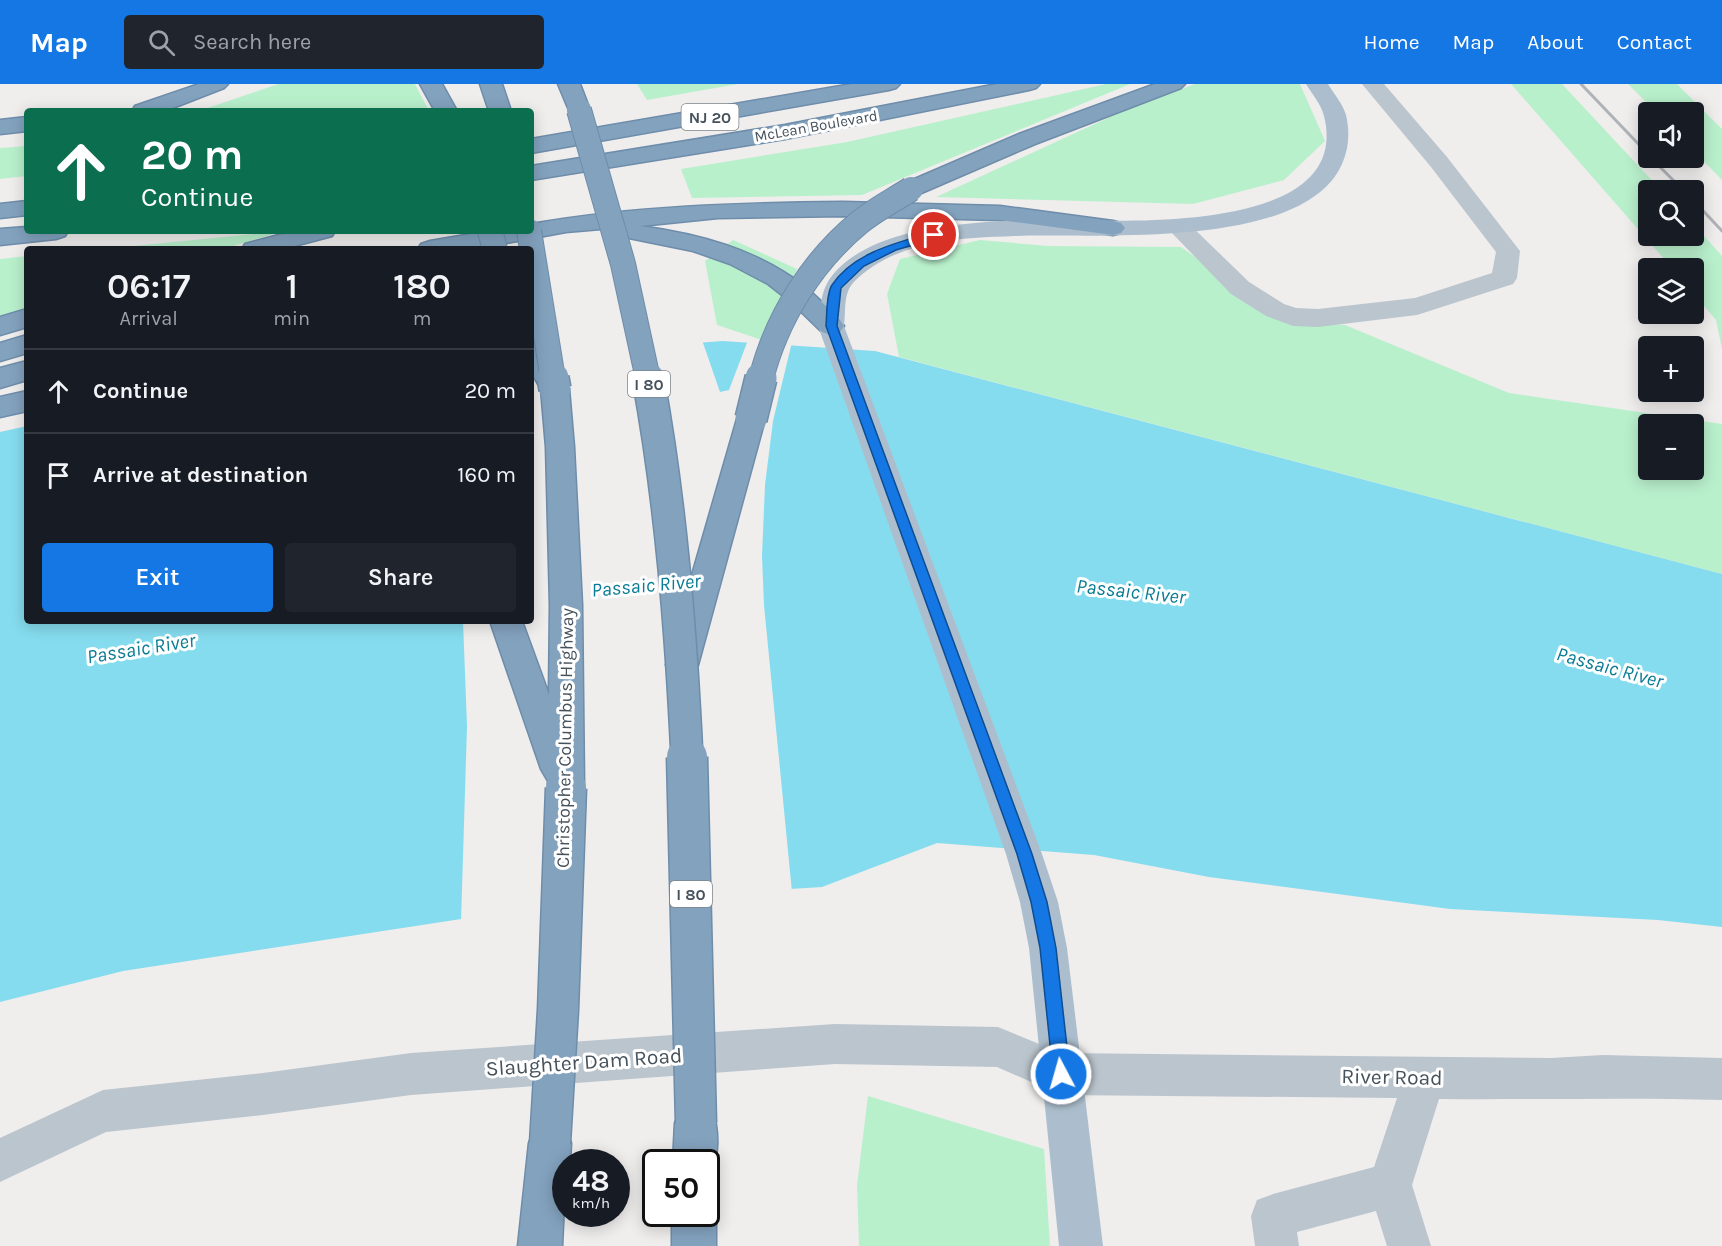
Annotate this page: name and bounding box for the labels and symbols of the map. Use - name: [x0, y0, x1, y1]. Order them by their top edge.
- road number: NJ 20: [682, 104, 738, 130]
- street label: McLean Boulevard: [753, 106, 879, 146]
- pin: [908, 209, 959, 260]
- road number: I 80: [628, 371, 670, 397]
- water label: Passaic River: [590, 569, 703, 602]
- water label: Passaic River: [1075, 574, 1188, 609]
- street label: Christopher Columbus Highway: [552, 607, 578, 868]
- water label: Passaic River: [85, 628, 198, 668]
- water label: Passaic River: [1554, 642, 1667, 693]
- road number: I 80: [670, 881, 712, 907]
- position arrow: [1029, 1042, 1093, 1106]
- street label: Slaughter Dam Road: [485, 1043, 683, 1081]
- street label: River Road: [1341, 1064, 1443, 1090]
- speed limit sign: 50: [642, 1149, 720, 1227]

